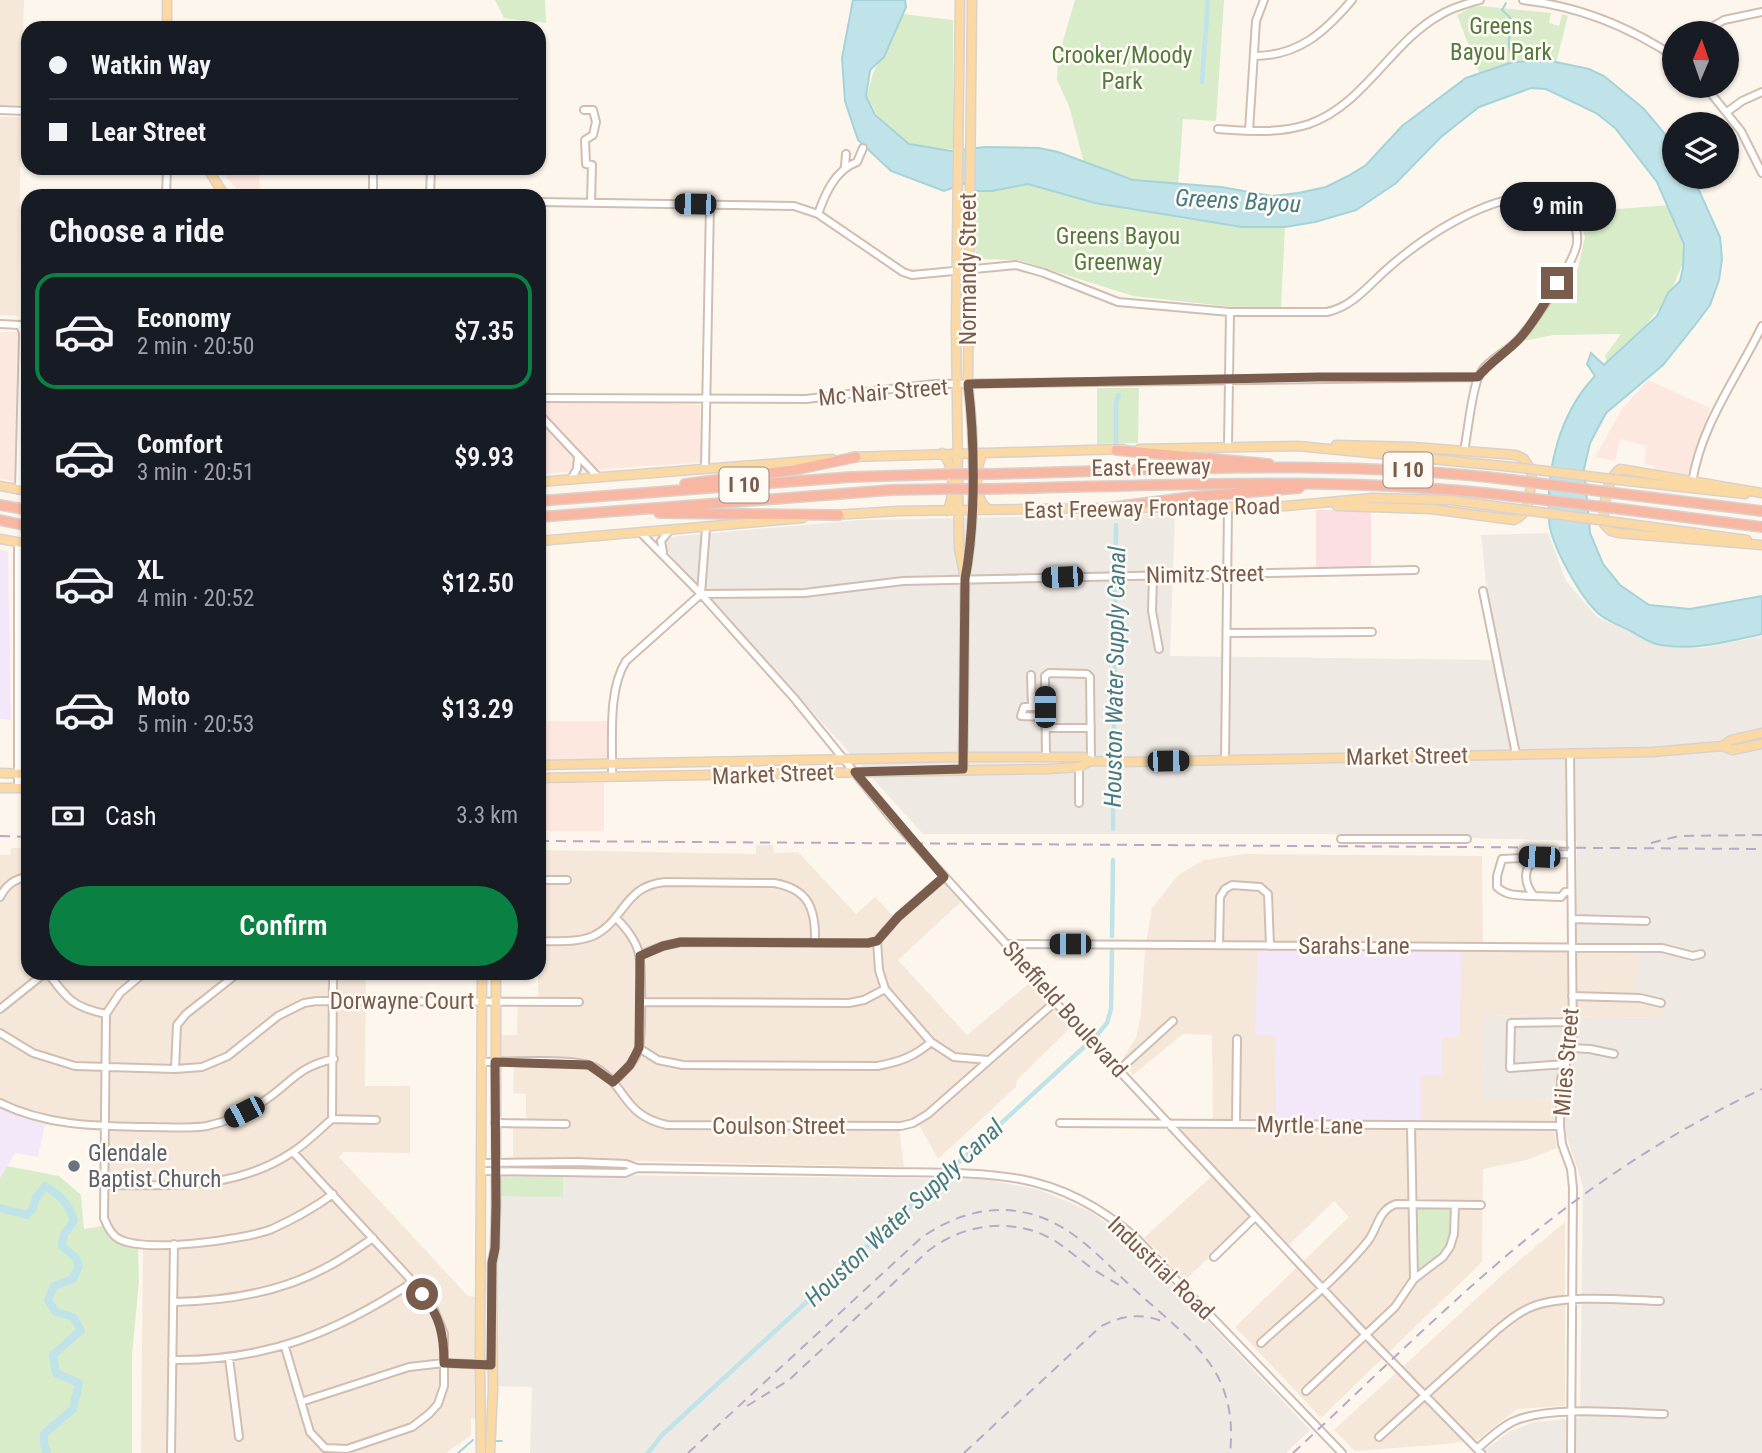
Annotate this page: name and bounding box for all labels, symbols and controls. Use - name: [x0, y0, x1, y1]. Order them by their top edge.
- park label: Greens Bayou Park: [1450, 13, 1553, 66]
- north arrow: [1662, 21, 1740, 98]
- map controls: [1662, 21, 1739, 189]
- park label: Crooker/Moody Park: [1052, 42, 1193, 95]
- text: Watkin Way: [91, 50, 211, 80]
- button: layers: [1662, 112, 1739, 189]
- text: Lear Street: [91, 117, 206, 147]
- callout: 9 min: [1499, 182, 1615, 230]
- water label: Greens Bayou: [1174, 184, 1302, 218]
- car: [674, 193, 717, 215]
- street label: Normandy Street: [955, 193, 982, 345]
- text: 9 min: [1533, 193, 1583, 220]
- text: Choose a ride: [49, 212, 224, 250]
- park label: Greens Bayou Greenway: [1056, 223, 1180, 276]
- route end: [1541, 267, 1573, 299]
- icon: car: [53, 300, 116, 363]
- text: Economy: [137, 303, 231, 333]
- text: $7.35: [454, 316, 514, 346]
- text: 2 min · 20:50: [137, 333, 254, 360]
- street label: Mc Nair Street: [817, 373, 949, 412]
- icon: car: [53, 426, 116, 489]
- text: Comfort: [137, 429, 223, 459]
- text: $9.93: [454, 442, 514, 472]
- road number: I 10: [1384, 452, 1432, 488]
- street label: East Freeway: [1091, 453, 1211, 482]
- text: 3 min · 20:51: [137, 459, 254, 486]
- road number: I 10: [720, 468, 768, 503]
- street label: East Freeway Frontage Road: [1024, 493, 1280, 524]
- water label: Houston Water Supply Canal: [1099, 546, 1131, 808]
- icon: car: [53, 552, 116, 615]
- text: XL: [137, 555, 164, 585]
- street label: Nimitz Street: [1146, 560, 1264, 589]
- car: [1041, 566, 1084, 588]
- text: $12.50: [441, 568, 514, 598]
- text: 4 min · 20:52: [137, 585, 254, 612]
- icon: car: [53, 678, 116, 741]
- text: Moto: [137, 681, 190, 711]
- car: [1035, 686, 1056, 728]
- text: $13.29: [441, 694, 514, 724]
- text: 5 min · 20:53: [137, 711, 254, 738]
- street label: Market Street: [1346, 742, 1468, 771]
- car: [1147, 750, 1190, 772]
- street label: Market Street: [711, 759, 835, 790]
- icon: cash: [49, 797, 87, 835]
- text: Cash: [105, 801, 157, 831]
- text: 3.3 km: [456, 802, 518, 829]
- car: [1518, 846, 1561, 868]
- button: Confirm: [49, 886, 518, 966]
- street label: Sarahs Lane: [1298, 933, 1410, 960]
- car: [1050, 934, 1092, 955]
- street label: Sheffield Boulevard: [996, 936, 1133, 1083]
- street label: Dorwayne Court: [330, 988, 474, 1015]
- street label: Miles Street: [1548, 1007, 1585, 1117]
- car: [221, 1093, 268, 1131]
- street label: Myrtle Lane: [1256, 1111, 1363, 1140]
- street label: Coulson Street: [712, 1113, 846, 1140]
- water label: Houston Water Supply Canal: [799, 1113, 1009, 1312]
- place label: Glendale Baptist Church: [88, 1140, 221, 1193]
- marker: Glendale Baptist Church: [66, 1158, 82, 1174]
- street label: Industrial Road: [1102, 1211, 1219, 1326]
- route start: [406, 1278, 438, 1310]

